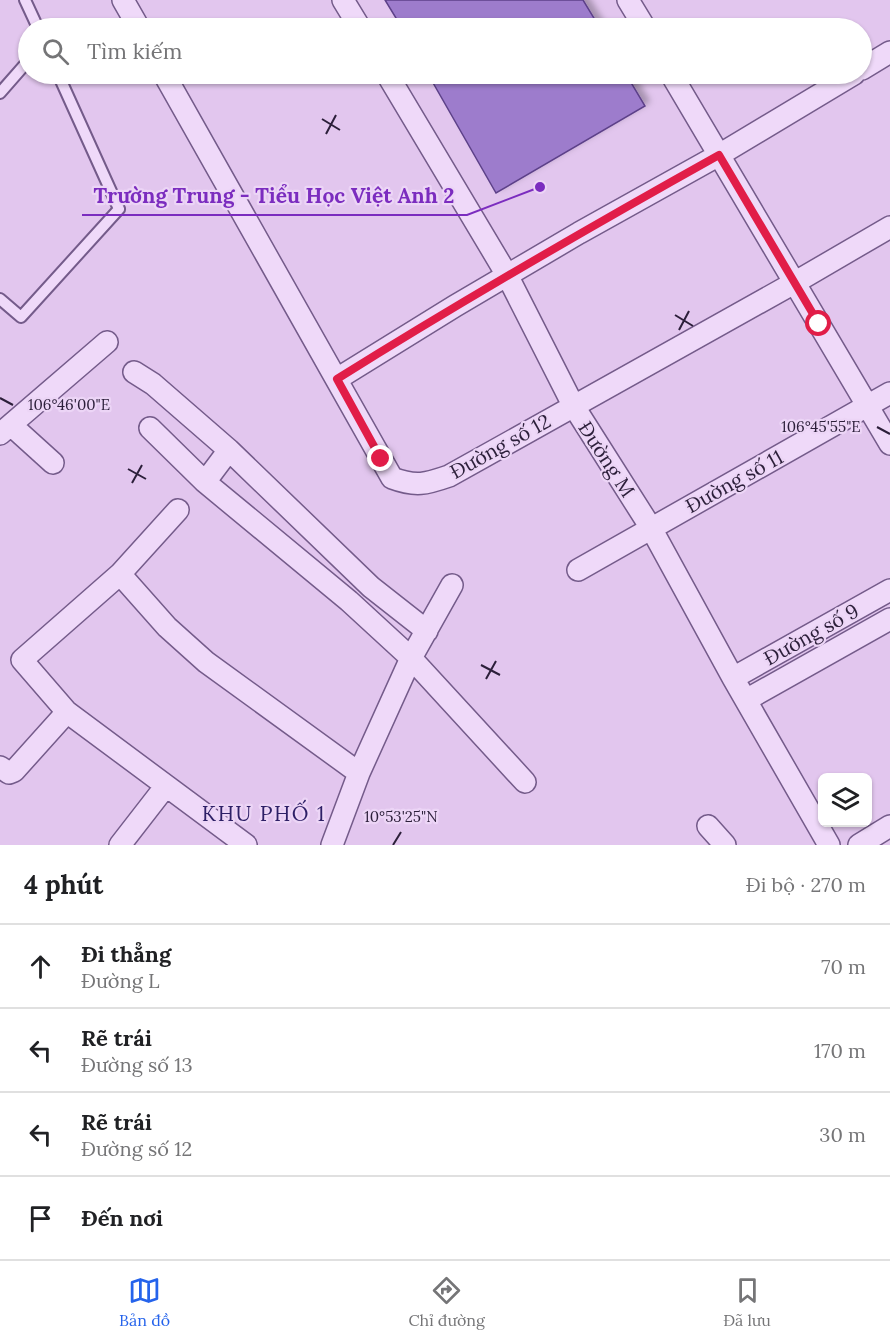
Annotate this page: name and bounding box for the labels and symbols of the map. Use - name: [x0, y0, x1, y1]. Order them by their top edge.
- callout: Trường Trung - Tiểu Học Việt Anh 2: [82, 176, 467, 215]
- text: Trường Trung - Tiểu Học Việt Anh 2: [93, 182, 455, 209]
- route start: [805, 310, 831, 336]
- text: 106°46'00"E: [28, 395, 110, 414]
- street label: Đường số 12: [445, 408, 555, 484]
- street label: Đường M: [573, 416, 641, 502]
- text: 106°45'55"E: [781, 417, 861, 436]
- street label: Đường số 11: [681, 444, 787, 518]
- route end: [367, 445, 393, 471]
- street label: Đường số 9: [759, 598, 863, 670]
- district label: KHU PHỐ 1: [202, 799, 326, 827]
- text: 10°53'25"N: [364, 807, 438, 826]

